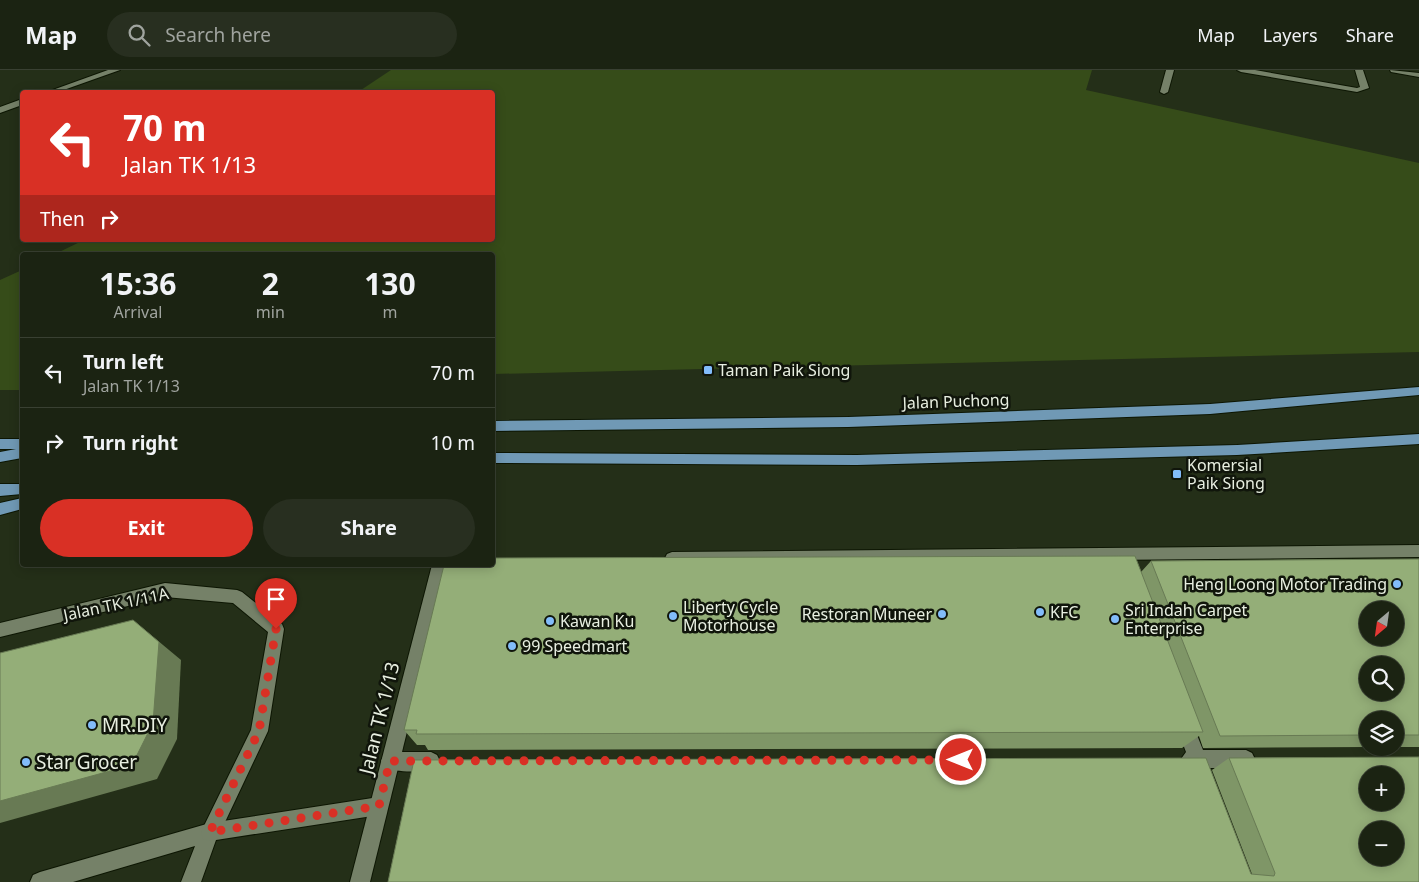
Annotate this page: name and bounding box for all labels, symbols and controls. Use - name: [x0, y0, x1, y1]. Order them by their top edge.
- search box: [107, 12, 457, 57]
- text: Map: [25, 18, 77, 51]
- icon: search: [125, 21, 153, 49]
- text: Search here: [165, 22, 271, 48]
- text: Map: [1197, 23, 1235, 47]
- text: Layers: [1263, 23, 1318, 47]
- text: Share: [1346, 23, 1394, 47]
- text: 70 m: [123, 104, 206, 151]
- icon: left: [40, 110, 105, 175]
- text: Jalan TK 1/13: [123, 149, 256, 179]
- icon: right: [95, 205, 123, 233]
- text: Then: [40, 206, 85, 232]
- text: 15:36: [99, 263, 176, 304]
- text: 2: [262, 263, 279, 304]
- text: 130: [364, 263, 416, 304]
- text: Arrival: [113, 301, 162, 323]
- text: min: [256, 301, 285, 323]
- text: m: [382, 301, 397, 323]
- text: Turn left: [83, 349, 164, 375]
- icon: left: [40, 359, 68, 387]
- place label: Taman Paik Siong: [718, 359, 850, 381]
- text: 70 m: [431, 360, 475, 386]
- marker: Taman Paik Siong: [702, 364, 714, 376]
- text: Jalan TK 1/13: [83, 375, 180, 397]
- street label: Jalan Puchong: [900, 388, 1010, 414]
- icon: right: [40, 429, 68, 457]
- text: Turn right: [83, 430, 178, 456]
- text: 10 m: [431, 430, 475, 456]
- place label: Komersial Paik Siong: [1187, 454, 1265, 494]
- marker: Komersial Paik Siong: [1171, 468, 1183, 480]
- button: Exit: [40, 499, 253, 557]
- button: Share: [263, 499, 475, 557]
- place label: Heng Loong Motor Trading: [1183, 573, 1387, 595]
- pin: [255, 578, 297, 629]
- marker: Heng Loong Motor Trading: [1391, 578, 1403, 590]
- street label: Jalan TK 1/11A: [59, 582, 171, 626]
- icon: arrive: [262, 585, 290, 613]
- place label: Liberty Cycle Motorhouse: [683, 596, 778, 636]
- place label: Sri Indah Carpet Enterprise: [1125, 599, 1247, 639]
- place label: KFC: [1050, 601, 1078, 623]
- north arrow: [1359, 601, 1404, 646]
- map controls: [1359, 601, 1404, 866]
- place label: Restoran Muneer: [802, 603, 932, 625]
- marker: KFC: [1034, 606, 1046, 618]
- marker: Restoran Muneer: [936, 608, 948, 620]
- place label: Kawan Ku: [560, 610, 634, 632]
- marker: Liberty Cycle Motorhouse: [667, 610, 679, 622]
- marker: Sri Indah Carpet Enterprise: [1109, 613, 1121, 625]
- marker: Kawan Ku: [544, 615, 556, 627]
- place label: 99 Speedmart: [522, 635, 628, 657]
- marker: 99 Speedmart: [506, 640, 518, 652]
- button: search: [1359, 656, 1404, 701]
- street label: Jalan TK 1/13: [352, 659, 406, 779]
- button: layers: [1359, 711, 1404, 756]
- place label: MR.DIY: [102, 712, 167, 738]
- marker: MR.DIY: [86, 719, 98, 731]
- position arrow: [934, 733, 986, 785]
- place label: Star Grocer: [36, 749, 137, 775]
- marker: Star Grocer: [20, 756, 32, 768]
- button: +: [1359, 766, 1404, 811]
- button: −: [1359, 821, 1404, 866]

